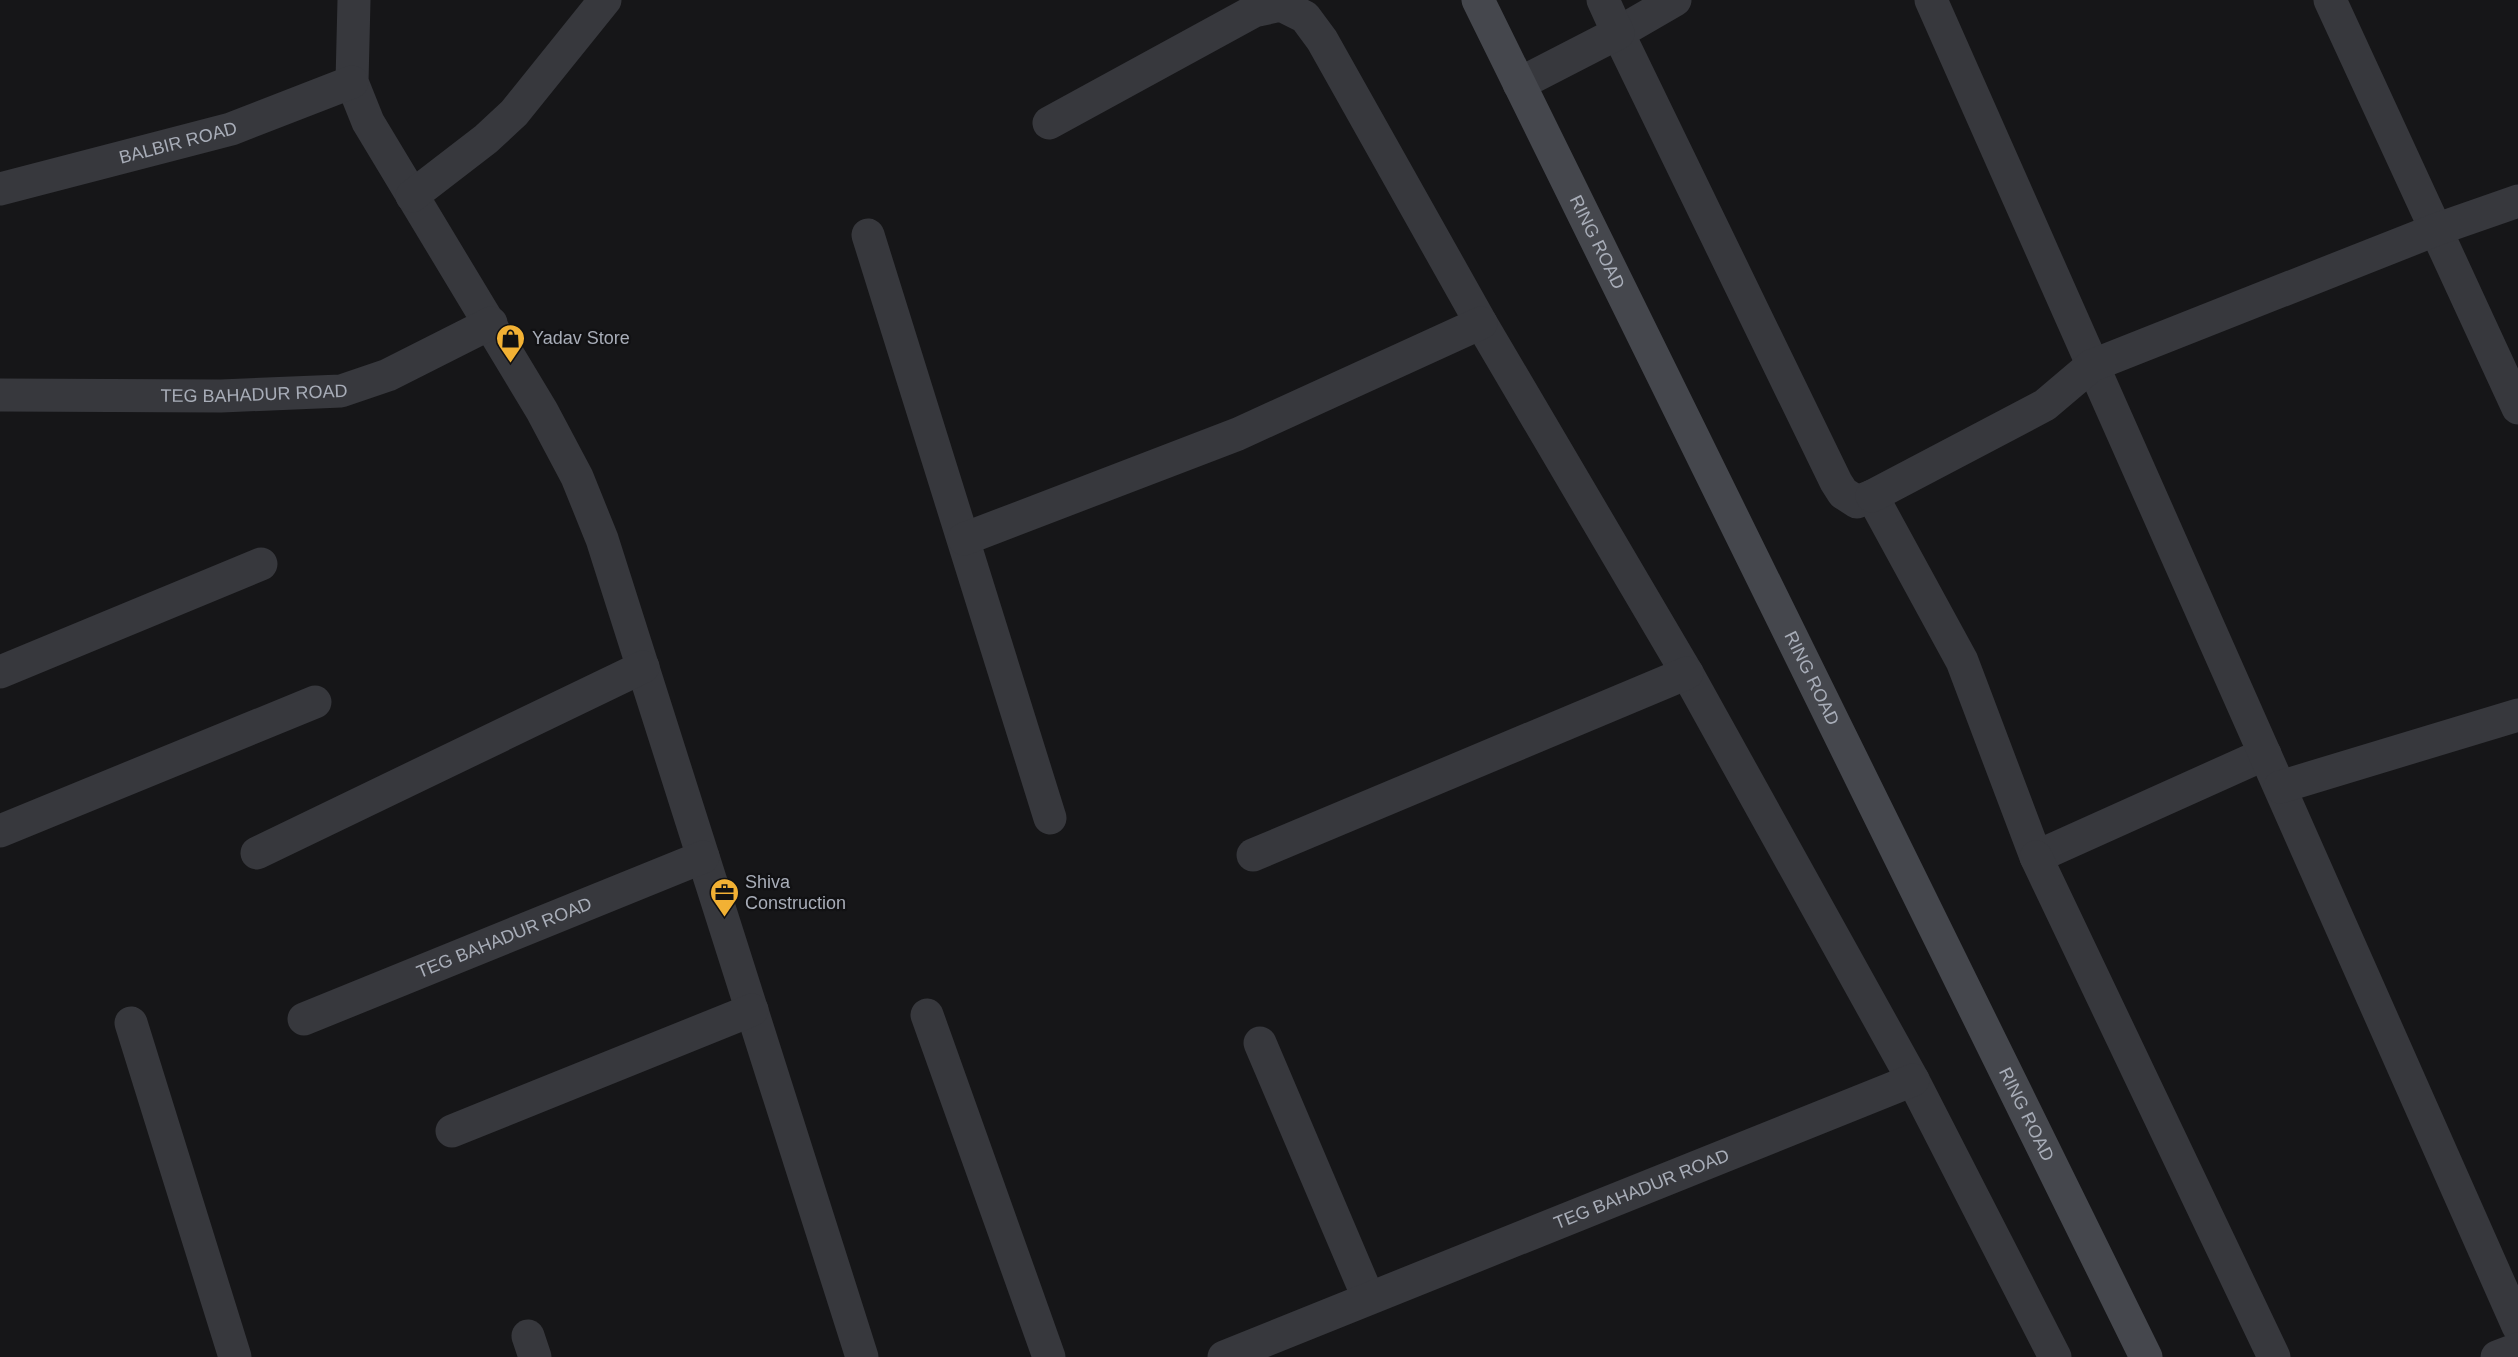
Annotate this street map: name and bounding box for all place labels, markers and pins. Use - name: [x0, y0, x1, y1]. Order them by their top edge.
- shop icon: Yadav Store: [495, 322, 527, 364]
- place label: Yadav Store: [532, 328, 630, 348]
- place label: Shiva Construction: [745, 872, 846, 913]
- office icon: Shiva Construction: [708, 876, 740, 918]

